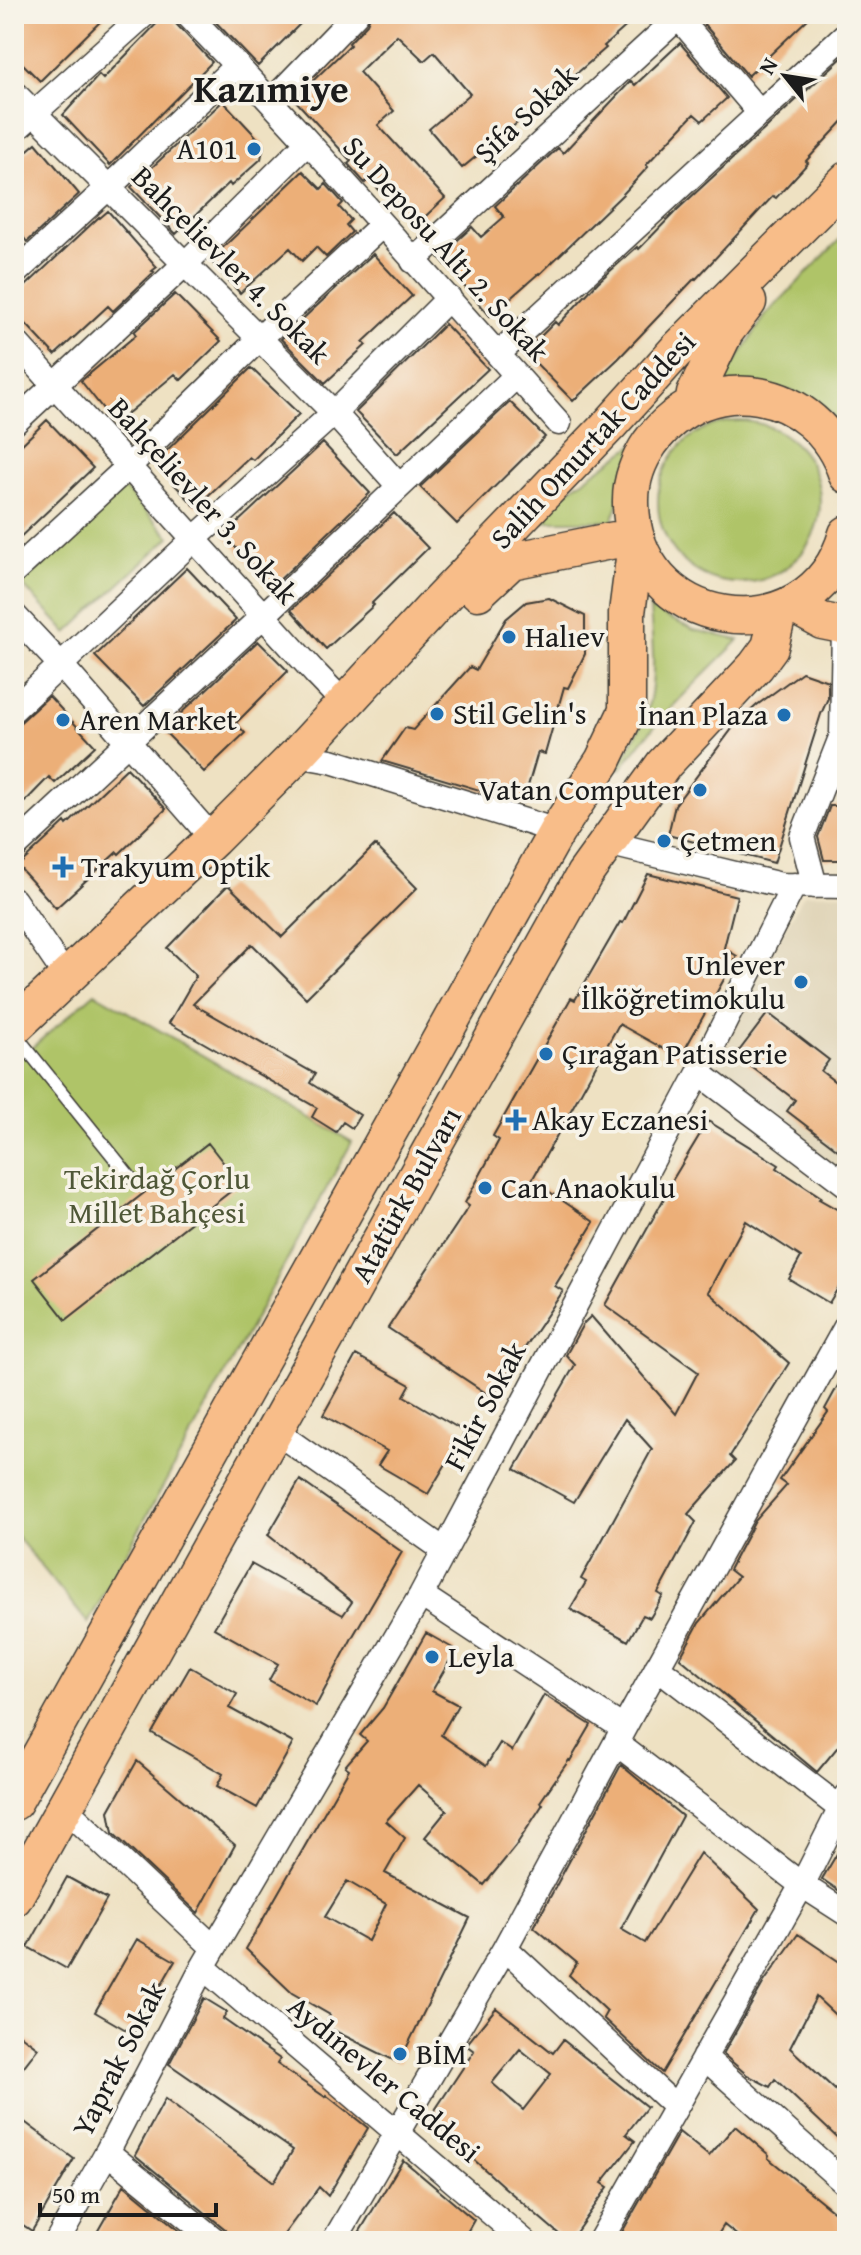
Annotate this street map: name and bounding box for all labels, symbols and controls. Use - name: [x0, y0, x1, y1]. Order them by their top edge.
- north arrow: [745, 36, 825, 116]
- text: N: [750, 51, 785, 80]
- street label: Şifa Sokak: [463, 53, 588, 173]
- district label: Kazımiye: [193, 60, 349, 116]
- street label: Su Deposu Altı 2. Sokak: [333, 125, 561, 372]
- place label: A101: [176, 126, 238, 170]
- marker: A101: [245, 140, 263, 158]
- street label: Bahçelievler 4. Sokak: [122, 155, 342, 374]
- street label: Salih Omurtak Caddesi: [479, 320, 705, 558]
- street label: Bahçelievler 3. Sokak: [99, 387, 309, 614]
- place label: Halıev: [525, 614, 605, 658]
- marker: Halıev: [500, 628, 518, 646]
- place label: Stil Gelin's: [453, 691, 587, 735]
- place label: İnan Plaza: [638, 692, 768, 736]
- place label: Aren Market: [79, 697, 237, 741]
- marker: Stil Gelin's: [428, 705, 446, 723]
- marker: İnan Plaza: [775, 706, 793, 724]
- marker: Aren Market: [54, 711, 72, 729]
- place label: Vatan Computer: [478, 767, 684, 811]
- marker: Vatan Computer: [691, 781, 709, 799]
- place label: Çetmen: [680, 818, 777, 862]
- marker: Çetmen: [655, 832, 673, 850]
- place label: Trakyum Optik: [81, 844, 271, 888]
- marker: Trakyum Optik: [52, 856, 74, 878]
- place label: Unlever İlköğretimokulu: [581, 942, 786, 1020]
- marker: Unlever İlköğretimokulu: [792, 973, 810, 991]
- place label: Çırağan Patisserie: [562, 1031, 788, 1075]
- marker: Çırağan Patisserie: [537, 1045, 555, 1063]
- place label: Akay Eczanesi: [532, 1097, 708, 1141]
- street label: Atatürk Bulvarı: [339, 1099, 472, 1290]
- marker: Akay Eczanesi: [507, 1111, 525, 1129]
- park label: Tekirdağ Çorlu Millet Bahçesi: [64, 1156, 251, 1234]
- place label: Can Anaokulu: [501, 1165, 676, 1209]
- marker: Can Anaokulu: [476, 1179, 494, 1197]
- street label: Fikir Sokak: [432, 1333, 537, 1478]
- place label: Leyla: [448, 1634, 514, 1678]
- marker: Leyla: [423, 1648, 441, 1666]
- street label: Yaprak Sokak: [60, 1972, 176, 2144]
- street label: Aydınevler Caddesi: [278, 1984, 491, 2172]
- place label: BİM: [416, 2031, 467, 2075]
- marker: BİM: [391, 2045, 409, 2063]
- scale bar: [40, 2167, 216, 2217]
- text: 50 m: [52, 2177, 100, 2212]

